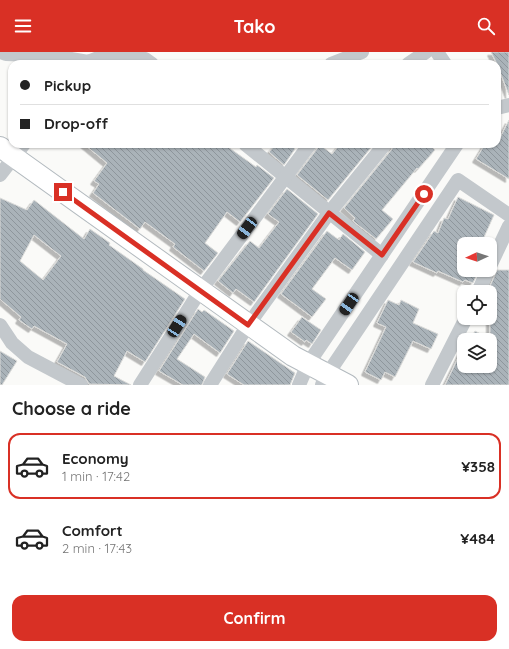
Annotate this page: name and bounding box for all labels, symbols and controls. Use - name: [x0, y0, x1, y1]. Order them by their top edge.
- icon: menu: [12, 15, 34, 37]
- text: Tako: [234, 15, 275, 38]
- icon: search: [475, 15, 497, 37]
- text: Pickup: [44, 76, 91, 95]
- text: Drop-off: [44, 114, 108, 133]
- route end: [54, 183, 72, 201]
- route start: [415, 185, 433, 203]
- car: [235, 215, 259, 241]
- north arrow: [457, 237, 497, 277]
- map controls: [457, 237, 497, 373]
- button: locate: [457, 285, 497, 325]
- car: [337, 291, 361, 317]
- car: [165, 313, 189, 339]
- button: layers: [457, 333, 497, 373]
- text: Choose a ride: [12, 397, 131, 420]
- icon: car: [14, 448, 50, 484]
- text: Economy: [62, 449, 129, 468]
- text: ¥358: [461, 457, 495, 476]
- text: 1 min · 17:42: [62, 468, 130, 484]
- icon: car: [14, 520, 50, 556]
- text: Comfort: [62, 521, 123, 540]
- text: ¥484: [460, 529, 495, 548]
- text: 2 min · 17:43: [62, 540, 132, 556]
- button: Confirm: [12, 595, 497, 641]

